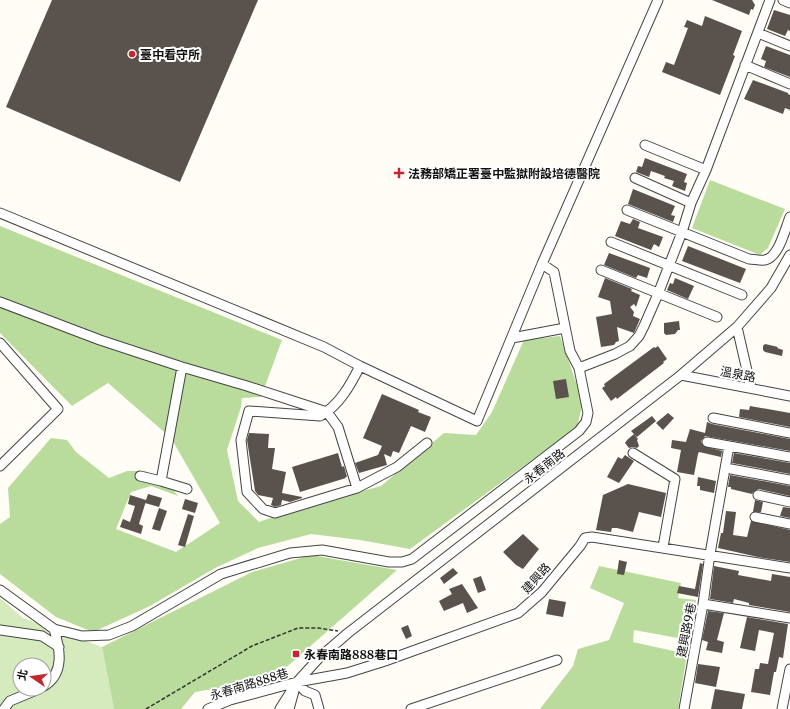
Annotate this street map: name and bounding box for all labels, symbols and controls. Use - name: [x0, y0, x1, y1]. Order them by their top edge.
- place label: 臺中看守所: [140, 47, 200, 62]
- marker: 臺中看守所: [127, 49, 137, 59]
- place label: 法務部矯正署臺中監獄附設培德醫院: [408, 166, 600, 181]
- marker: 法務部矯正署臺中監獄附設培德醫院: [393, 167, 405, 179]
- street label: 溫泉路: [719, 363, 757, 385]
- street label: 永春南路: [520, 445, 568, 487]
- street label: 建興路: [518, 560, 554, 596]
- street label: 建興路9巷: [673, 601, 699, 659]
- place label: 永春南路888巷口: [304, 647, 398, 662]
- marker: 永春南路888巷口: [291, 649, 301, 659]
- north arrow: [12, 657, 52, 697]
- street label: 永春南路888巷: [208, 665, 290, 703]
- text: 北: [14, 668, 30, 682]

